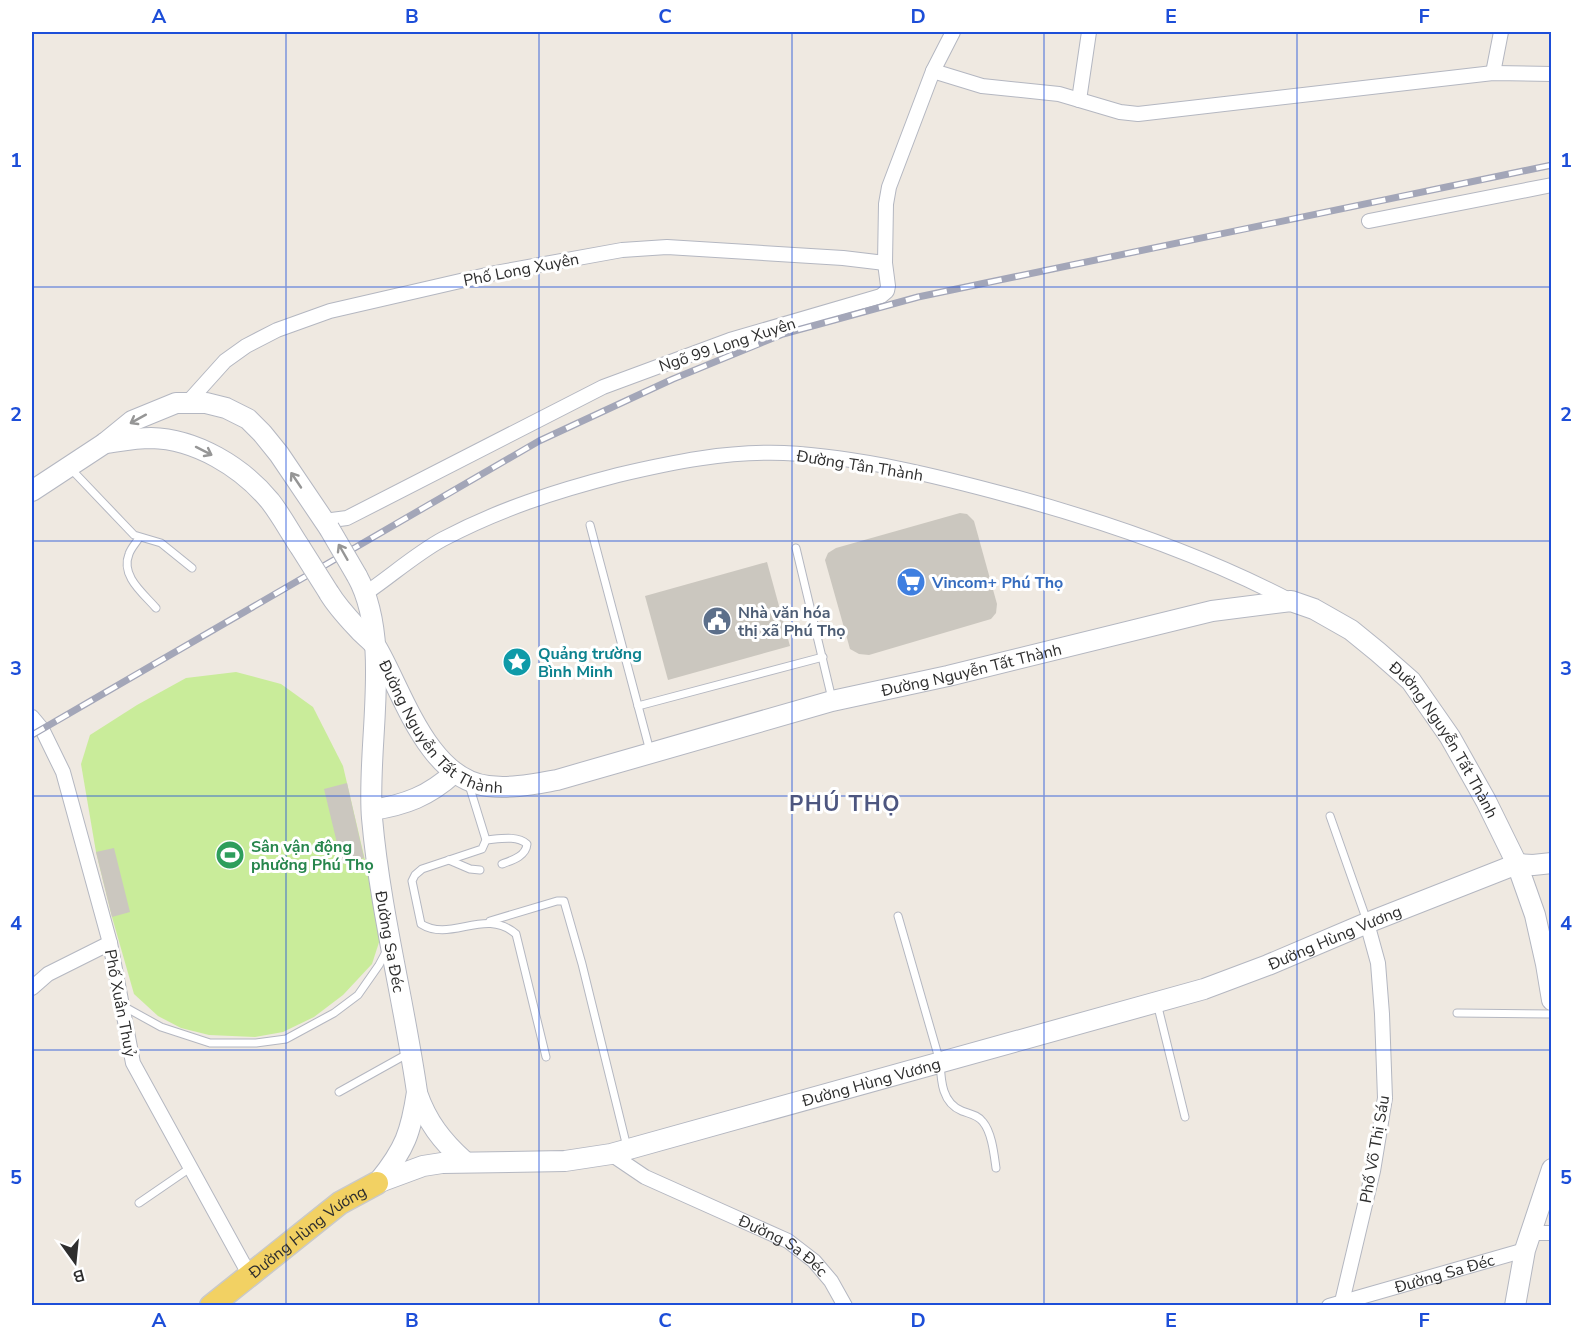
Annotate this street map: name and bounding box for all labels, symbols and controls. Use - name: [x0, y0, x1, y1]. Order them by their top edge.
- text: A: [152, 3, 167, 30]
- text: B: [405, 3, 419, 30]
- text: C: [658, 3, 672, 30]
- text: D: [910, 3, 926, 30]
- text: E: [1165, 3, 1177, 30]
- text: F: [1418, 3, 1430, 30]
- text: 1: [10, 147, 22, 174]
- text: 1: [1560, 147, 1572, 174]
- street label: Phố Long Xuyên: [461, 248, 581, 292]
- street label: Ngõ 99 Long Xuyên: [656, 312, 799, 377]
- text: 2: [10, 401, 22, 428]
- text: 2: [1560, 401, 1572, 428]
- one-way arrow: [129, 414, 147, 425]
- street label: Đường Tân Thành: [794, 445, 925, 487]
- one-way arrow: [194, 446, 212, 457]
- one-way arrow: [290, 472, 302, 488]
- one-way arrow: [337, 544, 349, 561]
- supermarket icon: Vincom+ Phú Thọ: [895, 566, 927, 598]
- place label: Vincom+ Phú Thọ: [931, 572, 1063, 594]
- place label: Nhà văn hóa thị xã Phú Thọ: [738, 602, 846, 642]
- public building icon: Nhà văn hóa thị xã Phú Thọ: [701, 605, 733, 637]
- street label: Đường Nguyễn Tất Thành: [878, 638, 1064, 702]
- place label: Quảng trường Bình Minh: [538, 643, 642, 683]
- place icon: Quảng trường Bình Minh: [501, 646, 533, 678]
- text: 3: [10, 655, 22, 682]
- street label: Đường Nguyễn Tất Thành: [373, 655, 503, 799]
- text: 3: [1560, 655, 1572, 682]
- street label: Đường Nguyễn Tất Thành: [1383, 656, 1503, 822]
- district label: PHÚ THỌ: [789, 789, 901, 819]
- place label: Sân vận động phường Phú Thọ: [251, 836, 374, 876]
- sports icon: Sân vận động phường Phú Thọ: [214, 839, 246, 871]
- street label: Đường Sa Đéc: [369, 888, 410, 995]
- street label: Đường Hùng Vương: [1264, 900, 1405, 976]
- text: 4: [10, 910, 22, 937]
- text: 4: [1560, 910, 1572, 937]
- street label: Phố Xuân Thuỷ: [99, 947, 141, 1060]
- street label: Đường Hùng Vương: [799, 1053, 943, 1113]
- street label: Phố Võ Thị Sáu: [1355, 1094, 1395, 1205]
- text: 5: [10, 1164, 22, 1191]
- text: 5: [1560, 1164, 1572, 1191]
- street label: Đường Hùng Vương: [244, 1181, 371, 1284]
- street label: Đường Sa Đéc: [734, 1210, 833, 1282]
- north arrow: [45, 1232, 105, 1292]
- street label: Đường Sa Đéc: [1391, 1249, 1498, 1299]
- text: B: [70, 1263, 87, 1288]
- text: A: [152, 1307, 167, 1334]
- text: B: [405, 1307, 419, 1334]
- text: C: [658, 1307, 672, 1334]
- text: D: [910, 1307, 926, 1334]
- text: E: [1165, 1307, 1177, 1334]
- text: F: [1418, 1307, 1430, 1334]

